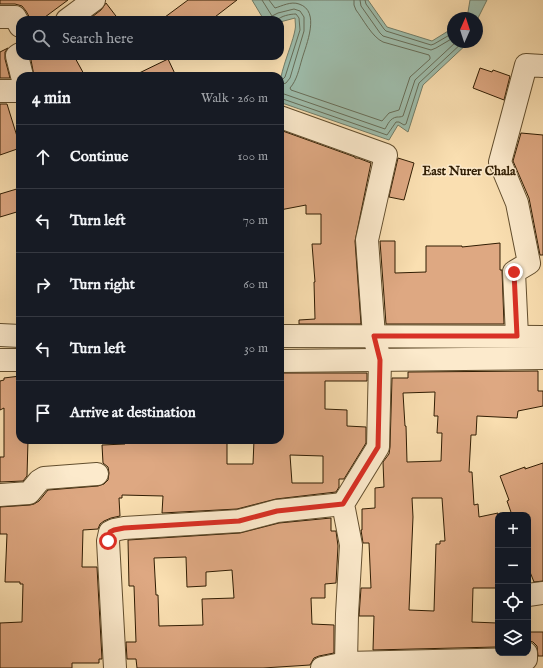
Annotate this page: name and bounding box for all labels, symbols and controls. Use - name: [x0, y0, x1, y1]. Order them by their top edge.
- north arrow: [447, 12, 483, 48]
- search box: [16, 16, 284, 60]
- icon: search: [30, 27, 52, 49]
- text: Search here: [62, 29, 133, 48]
- text: 4 min: [32, 88, 71, 109]
- text: Walk · 260 m: [201, 90, 268, 107]
- icon: ahead: [32, 146, 54, 168]
- text: Continue: [70, 147, 128, 166]
- text: 100 m: [238, 148, 268, 165]
- district label: East Nurer Chala: [422, 163, 516, 180]
- icon: left: [32, 210, 54, 232]
- text: Turn left: [70, 211, 126, 230]
- text: 70 m: [243, 212, 268, 229]
- route end: [505, 263, 523, 281]
- icon: right: [32, 274, 54, 296]
- text: Turn right: [70, 275, 135, 294]
- text: 60 m: [243, 276, 268, 293]
- icon: left: [32, 338, 54, 360]
- text: Turn left: [70, 339, 126, 358]
- text: 30 m: [244, 340, 268, 357]
- icon: arrive: [32, 402, 54, 424]
- text: Arrive at destination: [70, 403, 196, 422]
- map controls: [495, 512, 531, 656]
- button: +: [495, 512, 531, 548]
- route start: [99, 532, 117, 550]
- button: −: [495, 548, 531, 584]
- button: locate: [495, 584, 531, 620]
- button: layers: [495, 620, 531, 656]

